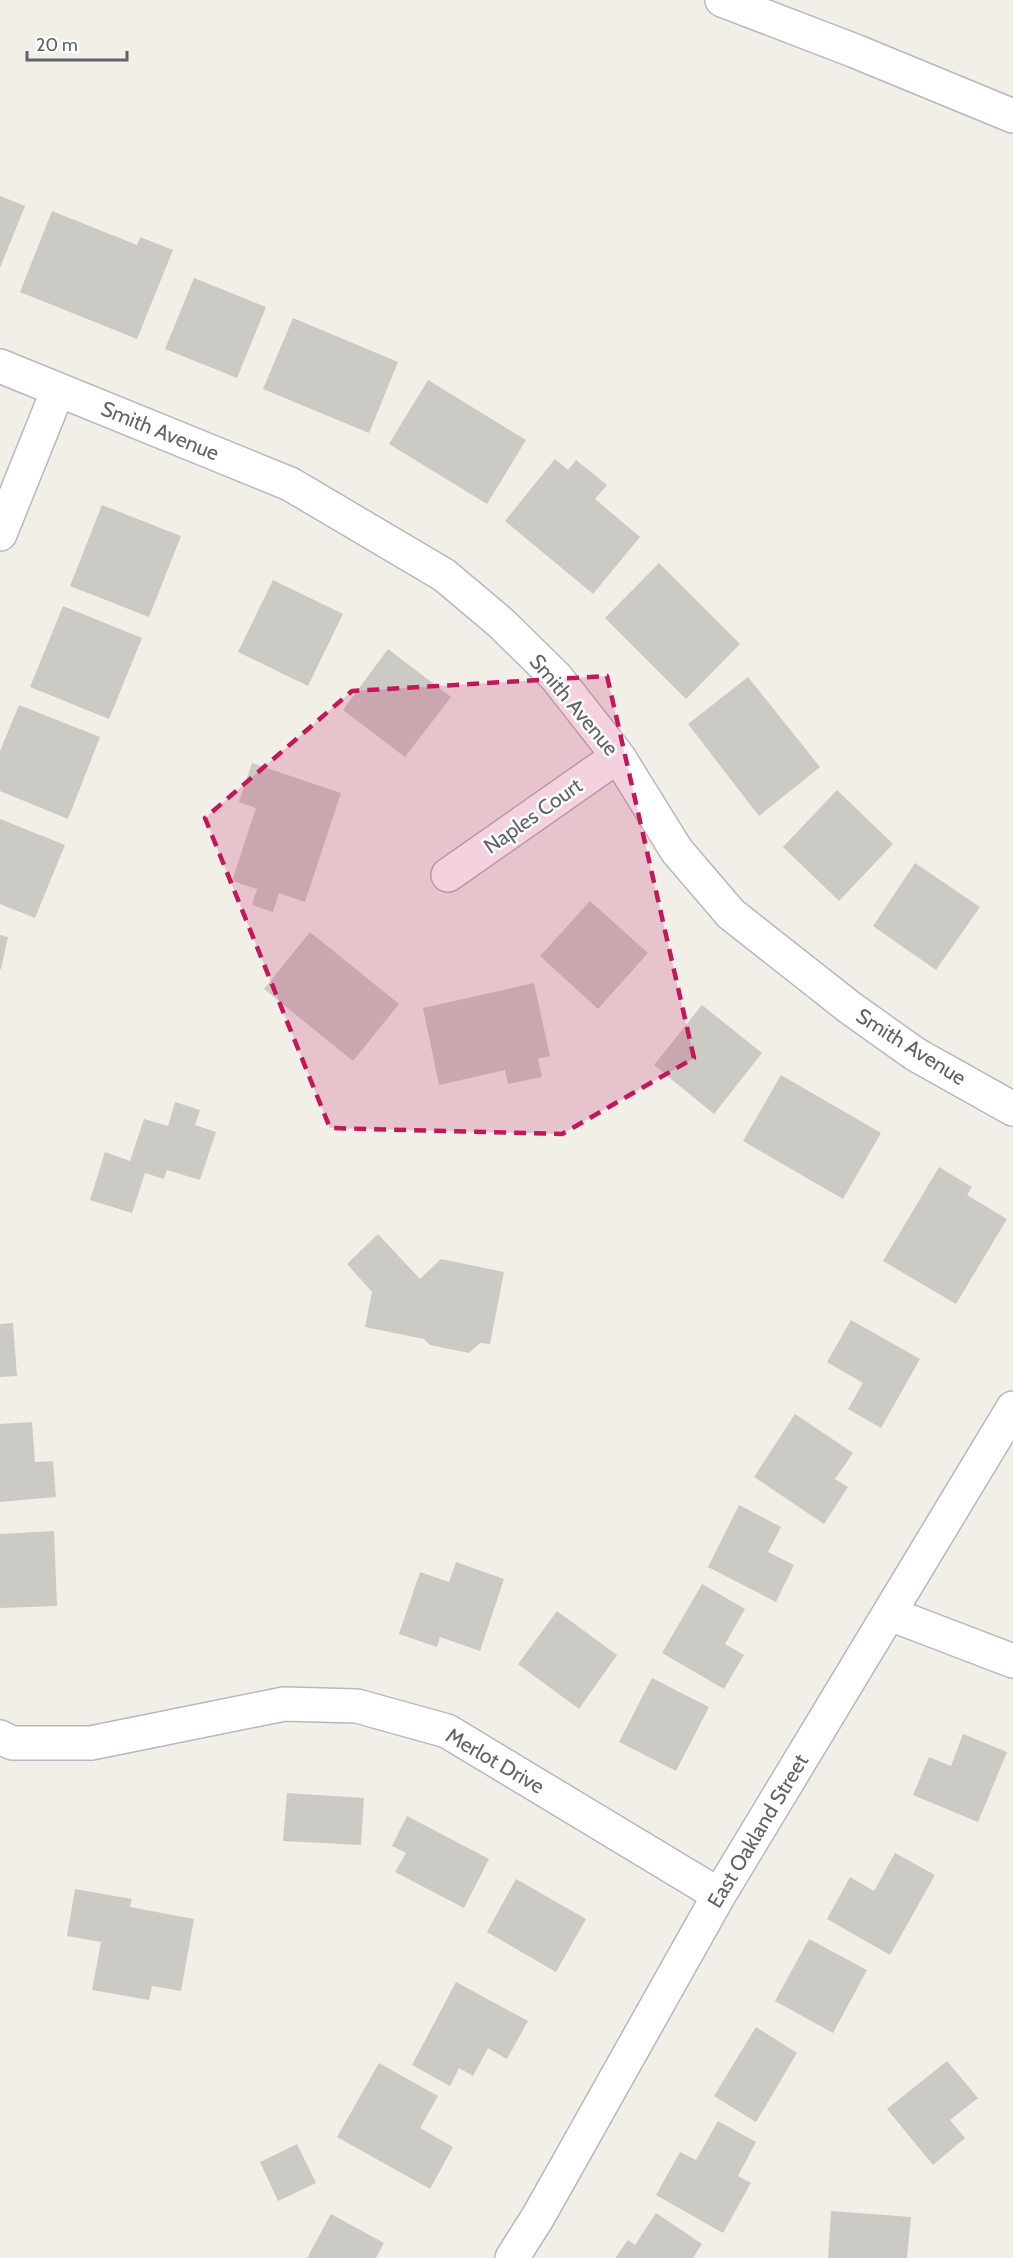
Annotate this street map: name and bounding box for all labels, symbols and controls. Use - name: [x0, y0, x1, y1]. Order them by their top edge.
- scale bar: [27, 24, 128, 62]
- text: 20 m: [36, 34, 78, 56]
- street label: Smith Avenue: [98, 396, 223, 466]
- street label: Smith Avenue: [525, 649, 624, 761]
- street label: Naples Court: [479, 773, 587, 859]
- street label: Smith Avenue: [852, 1003, 971, 1090]
- street label: Merlot Drive: [442, 1722, 549, 1799]
- street label: East Oakland Street: [702, 1749, 813, 1912]

